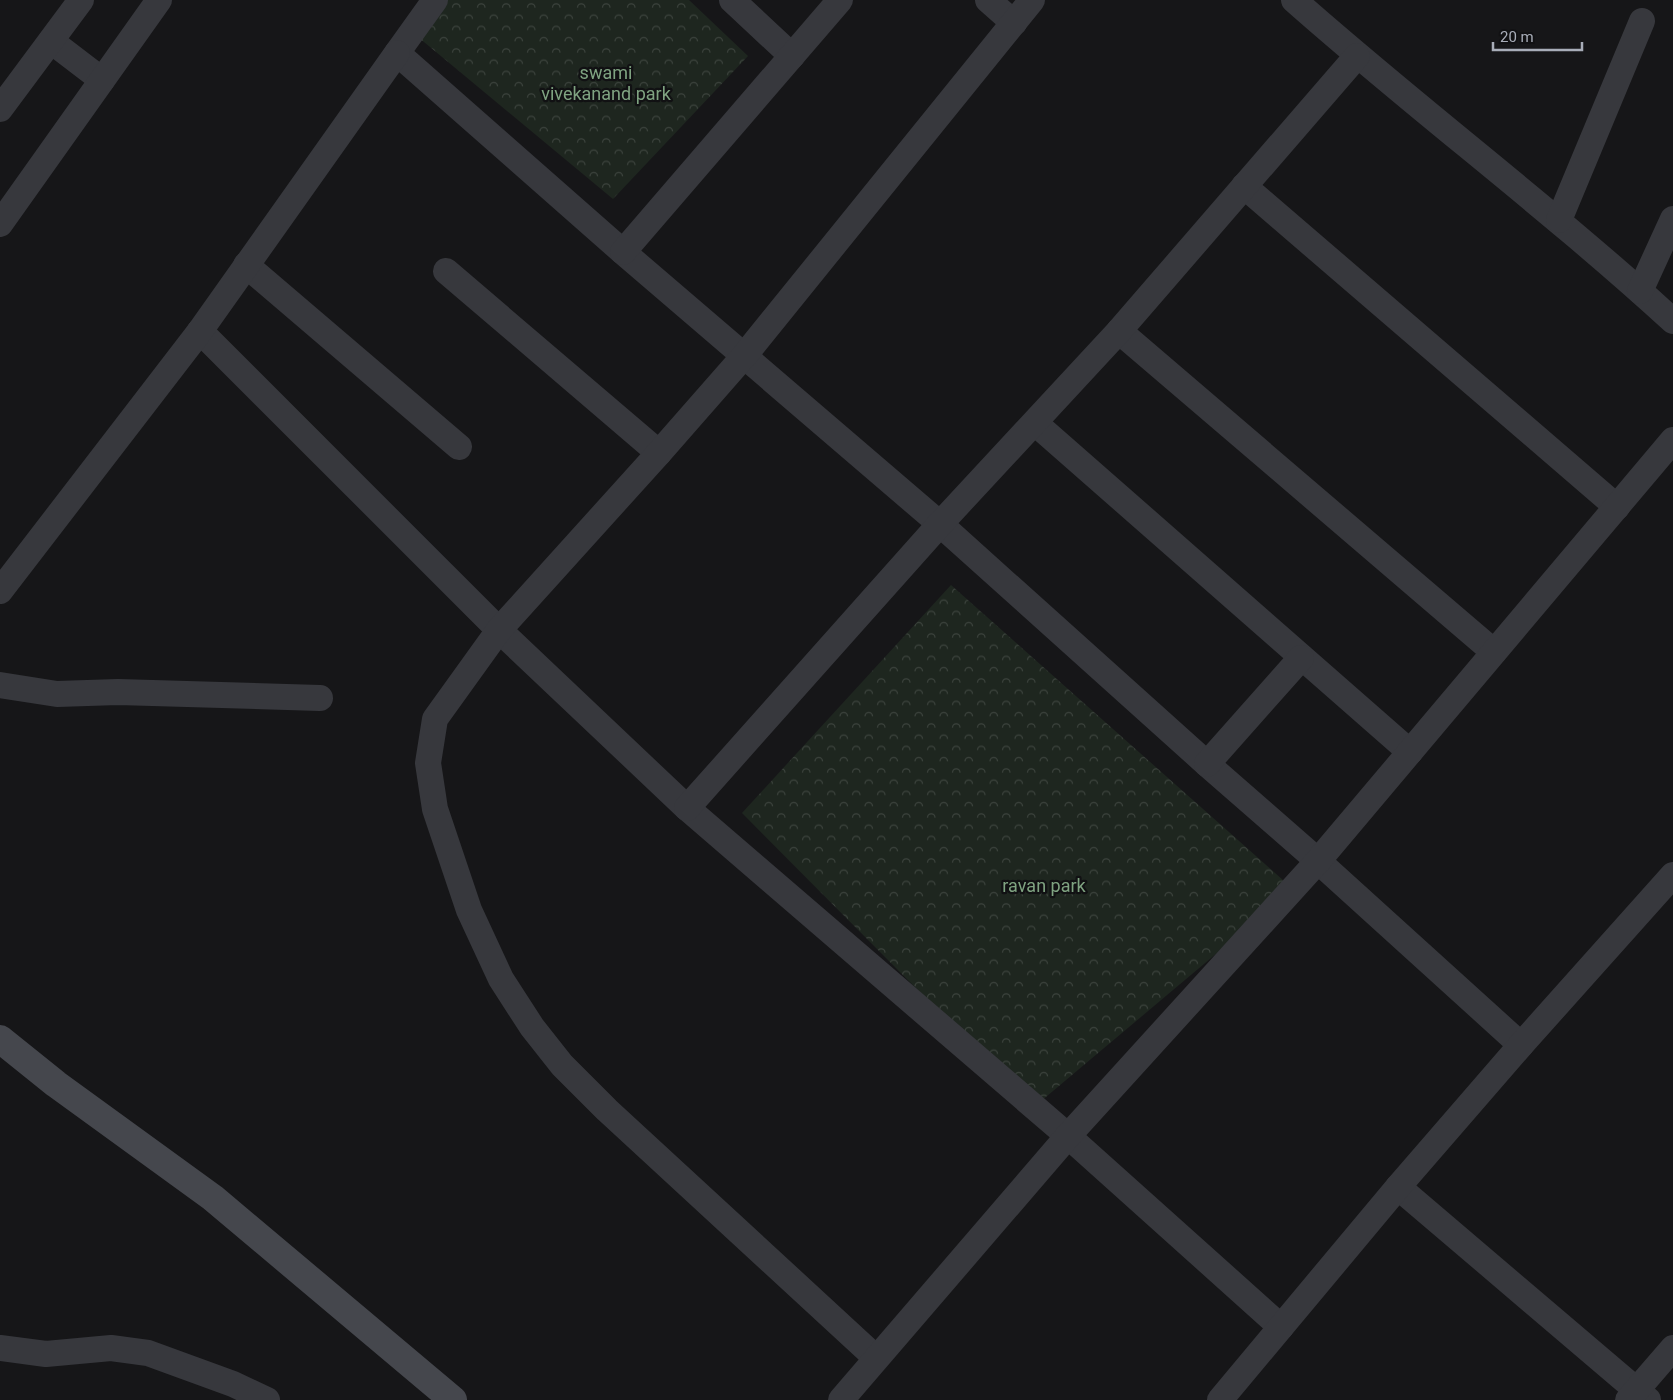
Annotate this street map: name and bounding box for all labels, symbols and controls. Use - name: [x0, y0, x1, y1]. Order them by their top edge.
- scale bar: [1493, 20, 1582, 52]
- text: 20 m: [1500, 28, 1534, 46]
- park label: swami vivekanand park: [541, 62, 672, 104]
- park label: ravan park: [1002, 875, 1087, 896]

